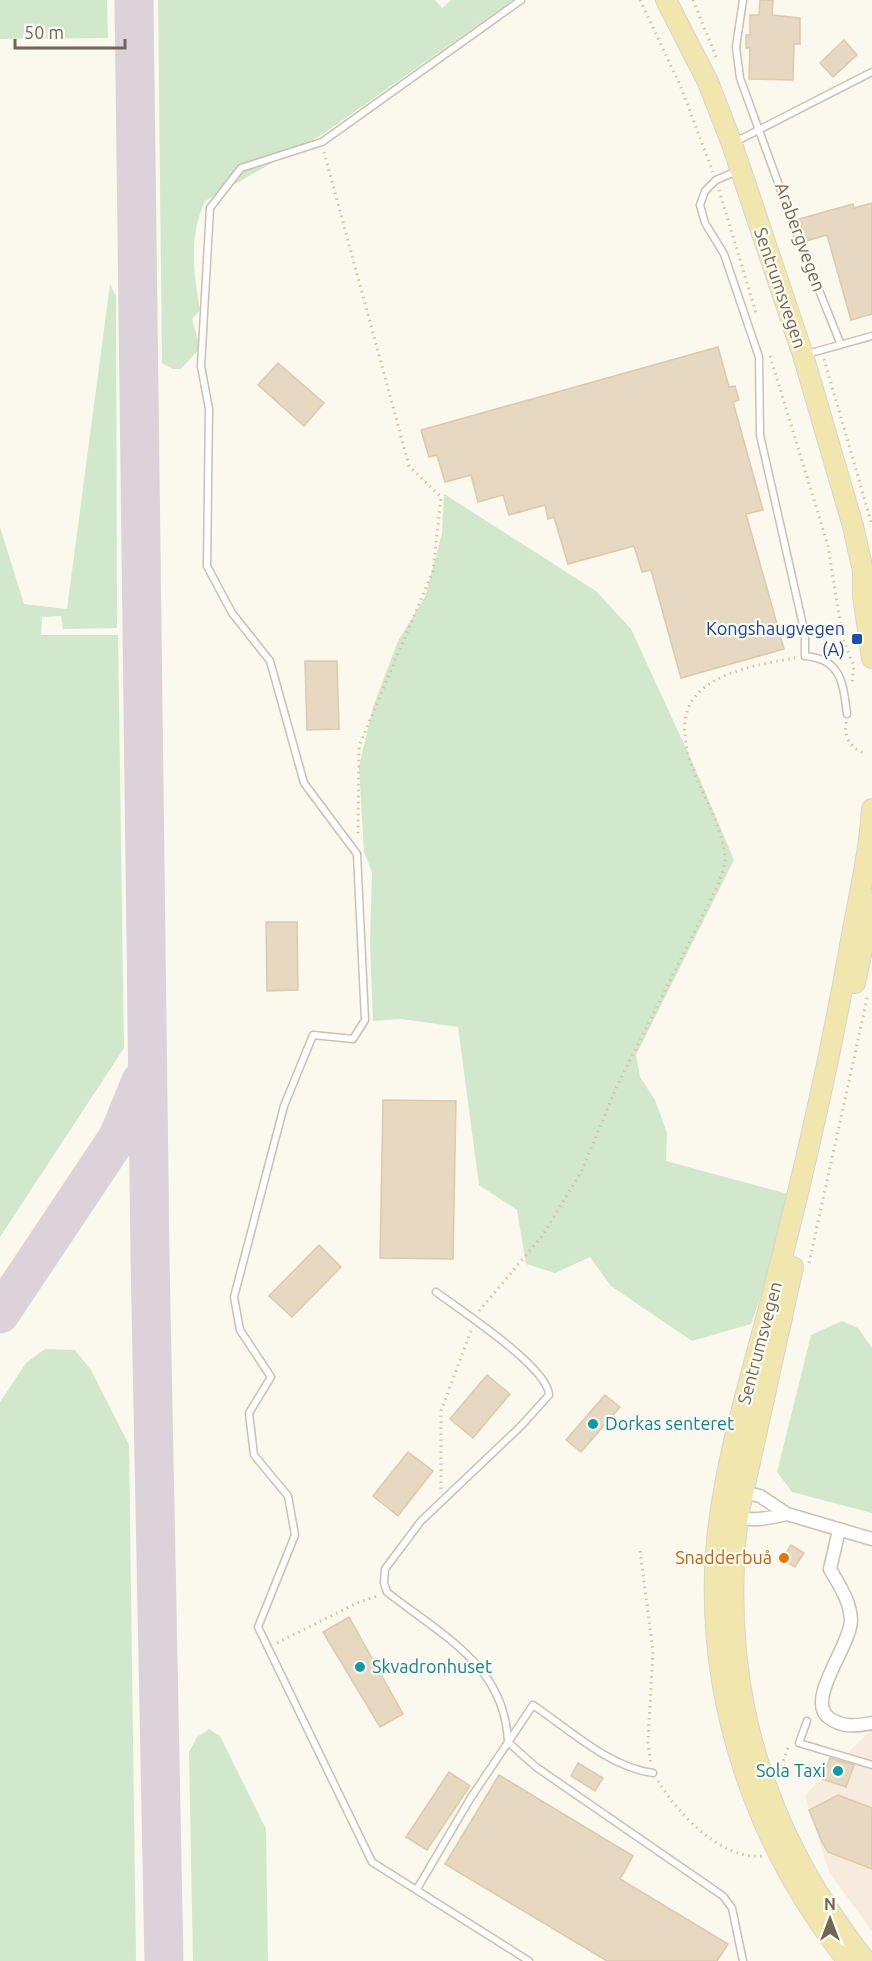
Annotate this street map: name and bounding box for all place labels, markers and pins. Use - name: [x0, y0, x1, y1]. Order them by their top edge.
- place label: Kongshaugvegen (A): [706, 618, 845, 660]
- marker: Kongshaugvegen (A): [850, 632, 864, 646]
- place label: Dorkas senteret: [605, 1413, 734, 1433]
- marker: Dorkas senteret: [586, 1417, 600, 1431]
- place label: Snadderbuå: [675, 1547, 772, 1567]
- marker: Snadderbuå: [777, 1551, 791, 1565]
- place label: Skvadronhuset: [372, 1656, 492, 1676]
- marker: Skvadronhuset: [353, 1660, 367, 1674]
- place label: Sola Taxi: [756, 1760, 826, 1780]
- marker: Sola Taxi: [831, 1764, 845, 1778]

